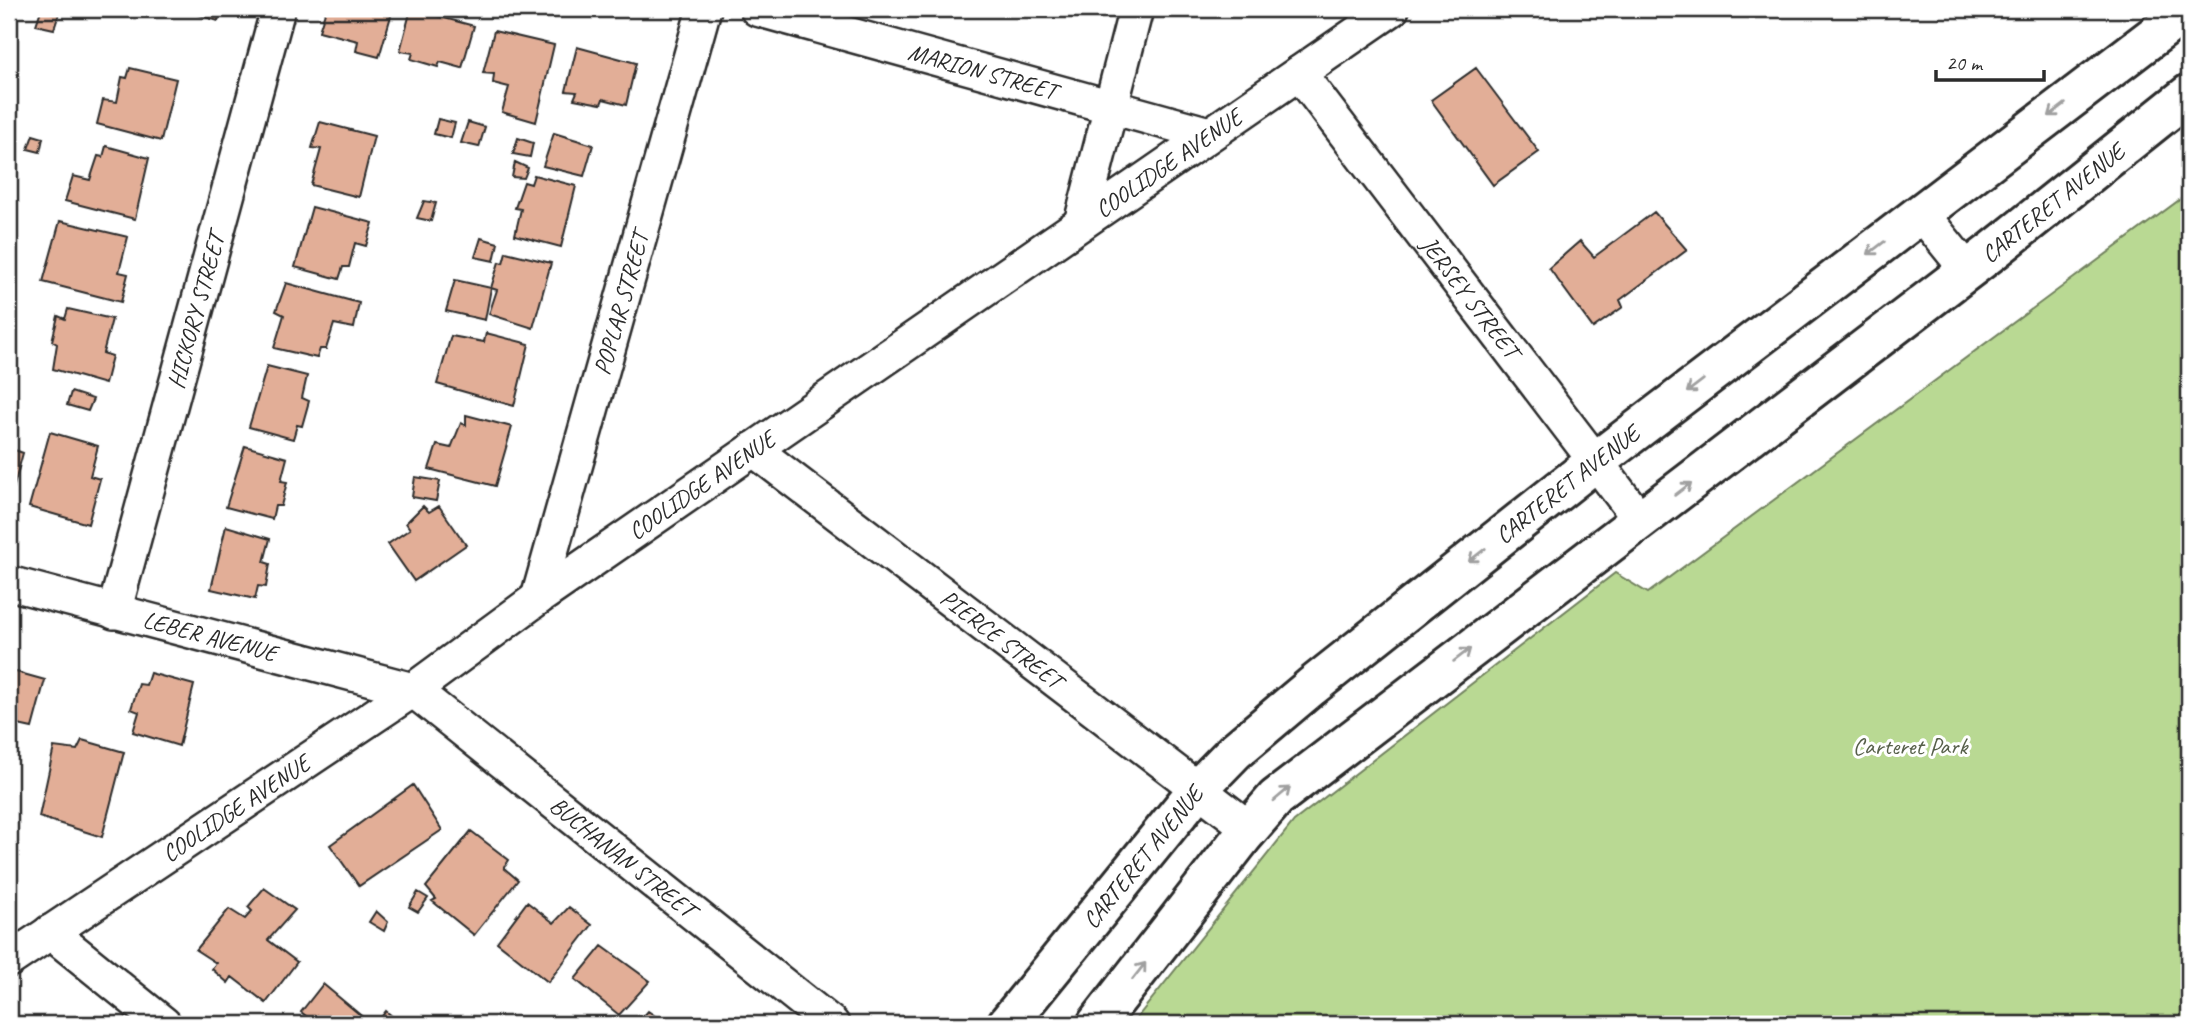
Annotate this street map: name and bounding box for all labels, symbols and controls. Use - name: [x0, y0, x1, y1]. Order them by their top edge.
- street label: MARION STREET: [905, 37, 1065, 108]
- scale bar: [1936, 38, 2044, 82]
- text: 20 m: [1946, 50, 1984, 76]
- street label: COOLIDGE AVENUE: [1089, 100, 1250, 224]
- one-way arrow: [2048, 102, 2066, 117]
- street label: CARTERET AVENUE: [1975, 134, 2133, 269]
- street label: POPLAR STREET: [587, 223, 657, 378]
- street label: HICKORY STREET: [160, 224, 233, 392]
- street label: JERSEY STREET: [1414, 230, 1530, 368]
- one-way arrow: [1867, 240, 1886, 255]
- one-way arrow: [1686, 378, 1705, 393]
- street label: CARTERET AVENUE: [1489, 417, 1648, 550]
- street label: COOLIDGE AVENUE: [623, 422, 783, 546]
- one-way arrow: [1673, 482, 1692, 496]
- one-way arrow: [1468, 548, 1486, 563]
- street label: PIERCE STREET: [935, 583, 1073, 698]
- street label: LEBER AVENUE: [140, 604, 283, 669]
- one-way arrow: [1452, 648, 1471, 663]
- park label: Carteret Park: [1853, 731, 1969, 761]
- street label: COOLIDGE AVENUE: [156, 747, 318, 868]
- street label: CARTERET AVENUE: [1076, 777, 1211, 934]
- one-way arrow: [1272, 786, 1290, 802]
- street label: BUCHANAN STREET: [544, 790, 706, 928]
- one-way arrow: [1131, 962, 1147, 980]

